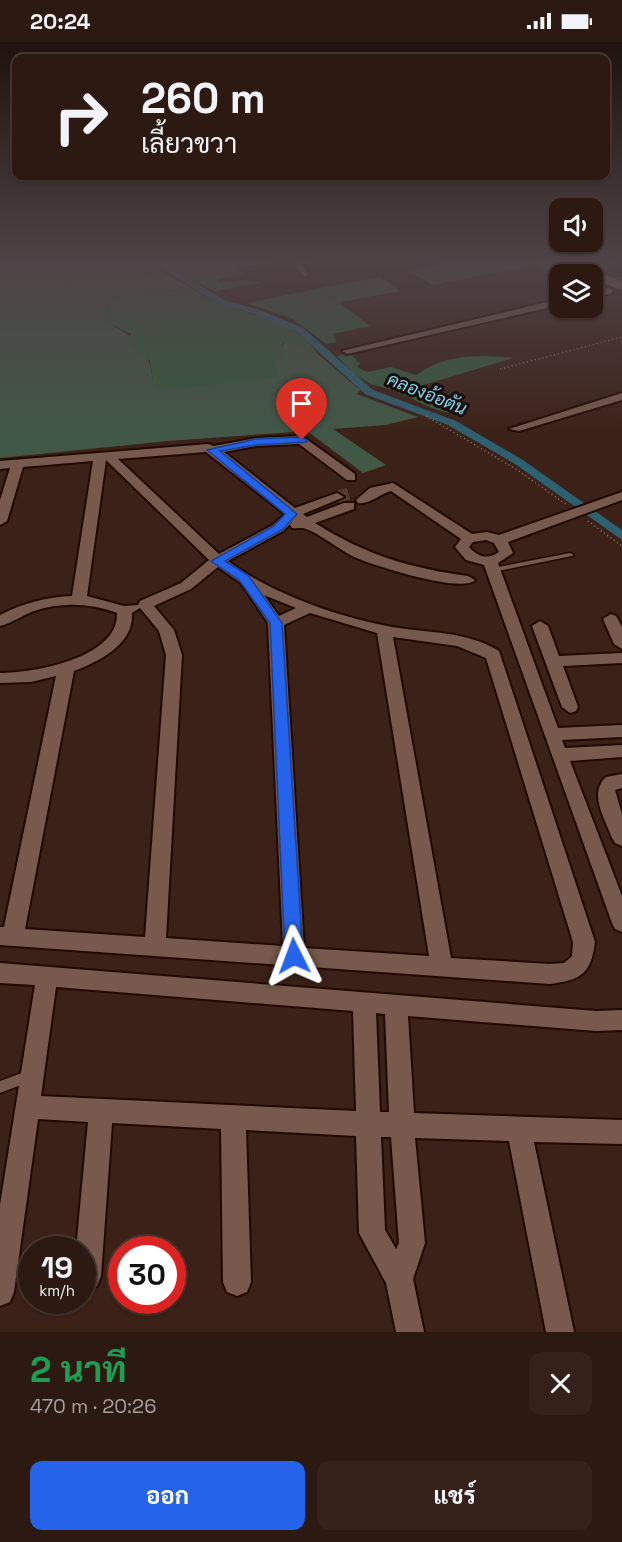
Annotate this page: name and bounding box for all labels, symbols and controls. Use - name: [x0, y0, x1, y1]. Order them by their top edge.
- text: 20:24: [30, 7, 91, 35]
- text: 260 m: [141, 72, 266, 125]
- icon: right: [42, 78, 120, 156]
- text: เลี้ยวขวา: [141, 126, 237, 161]
- map controls: [549, 198, 603, 318]
- button: sound: [549, 198, 603, 252]
- button: layers: [549, 264, 603, 318]
- water label: คลองอ้อตัน: [384, 367, 471, 420]
- pin: [276, 378, 327, 440]
- icon: arrive: [285, 387, 318, 420]
- position arrow: [262, 924, 326, 988]
- speed limit sign: 30: [108, 1236, 186, 1314]
- text: 19: [41, 1248, 73, 1287]
- text: km/h: [39, 1281, 75, 1300]
- text: 2 นาที: [30, 1347, 127, 1393]
- button: close: [529, 1352, 592, 1415]
- text: 470 m · 20:26: [30, 1393, 156, 1419]
- button: ออก: [30, 1461, 305, 1530]
- button: แชร์: [317, 1461, 592, 1530]

